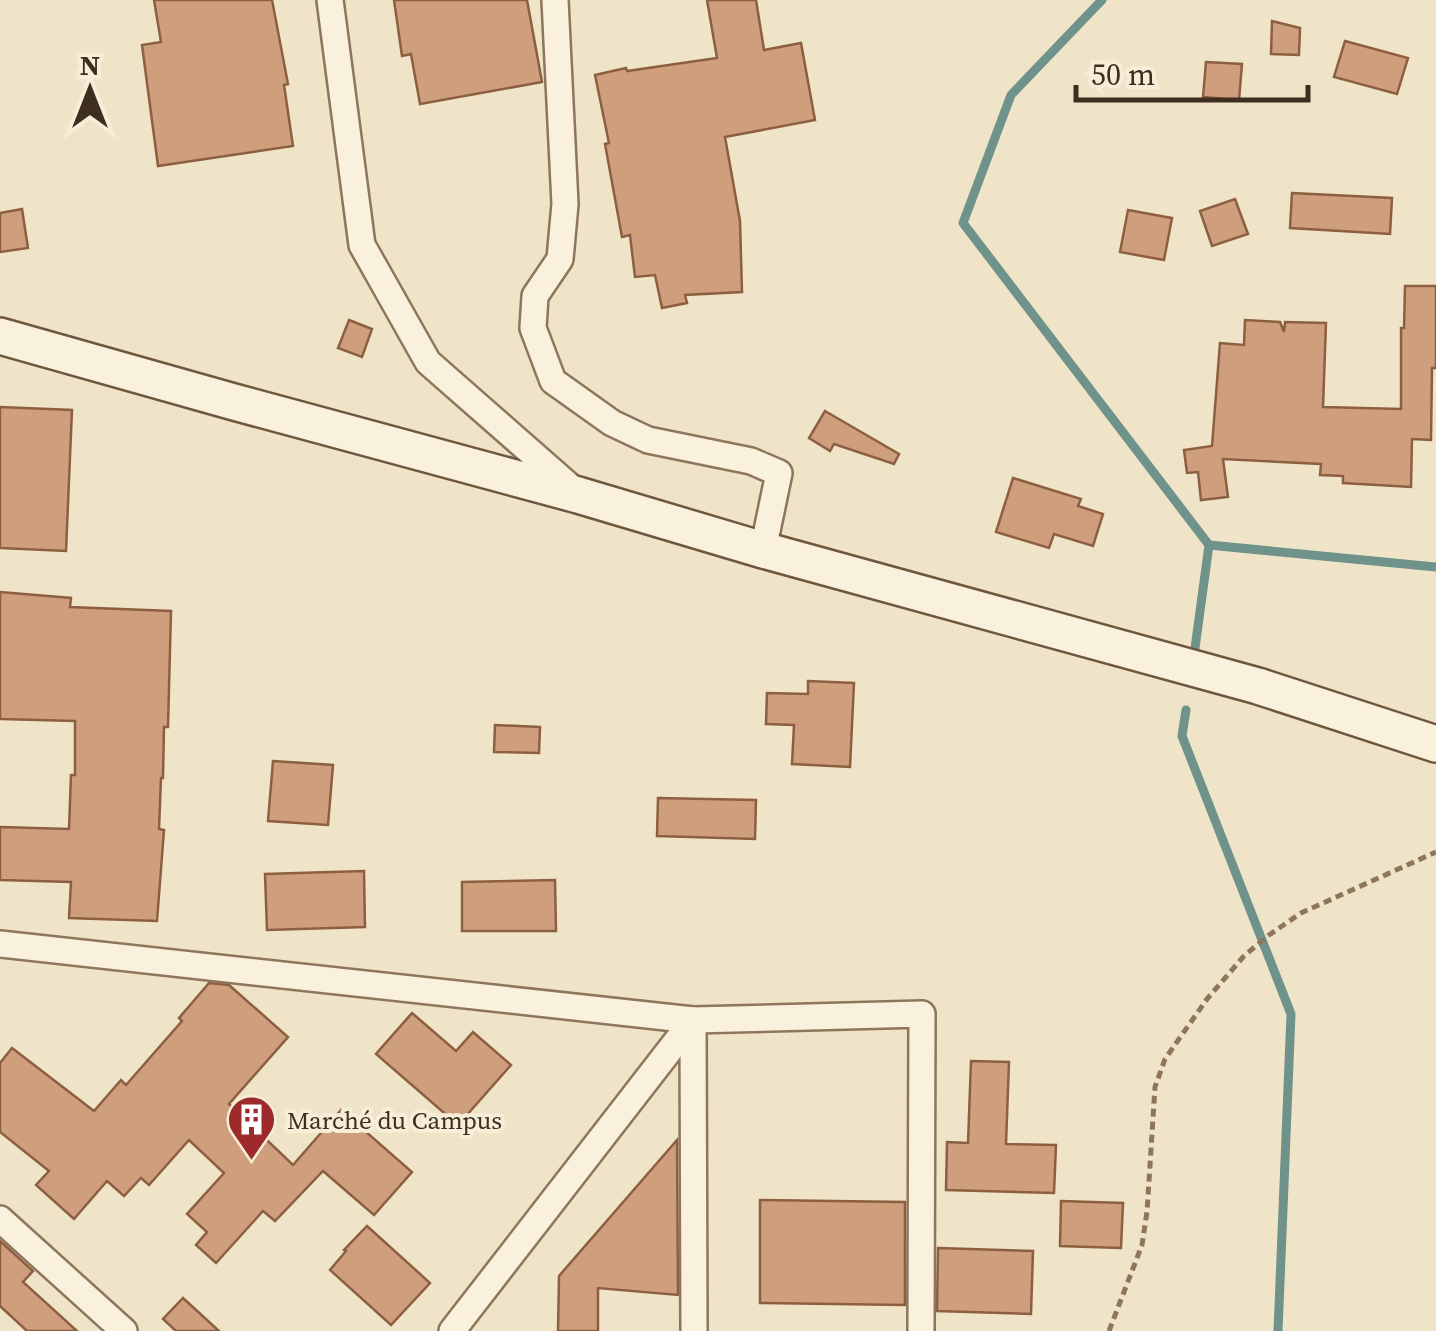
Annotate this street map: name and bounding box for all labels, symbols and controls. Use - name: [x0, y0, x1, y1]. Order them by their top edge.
- north arrow: [40, 40, 140, 140]
- scale bar: [1076, 40, 1308, 102]
- text: N: [80, 46, 100, 84]
- text: 50 m: [1091, 54, 1155, 95]
- building icon: Marché du Campus: [226, 1094, 278, 1162]
- place label: Marché du Campus: [287, 1103, 502, 1137]

